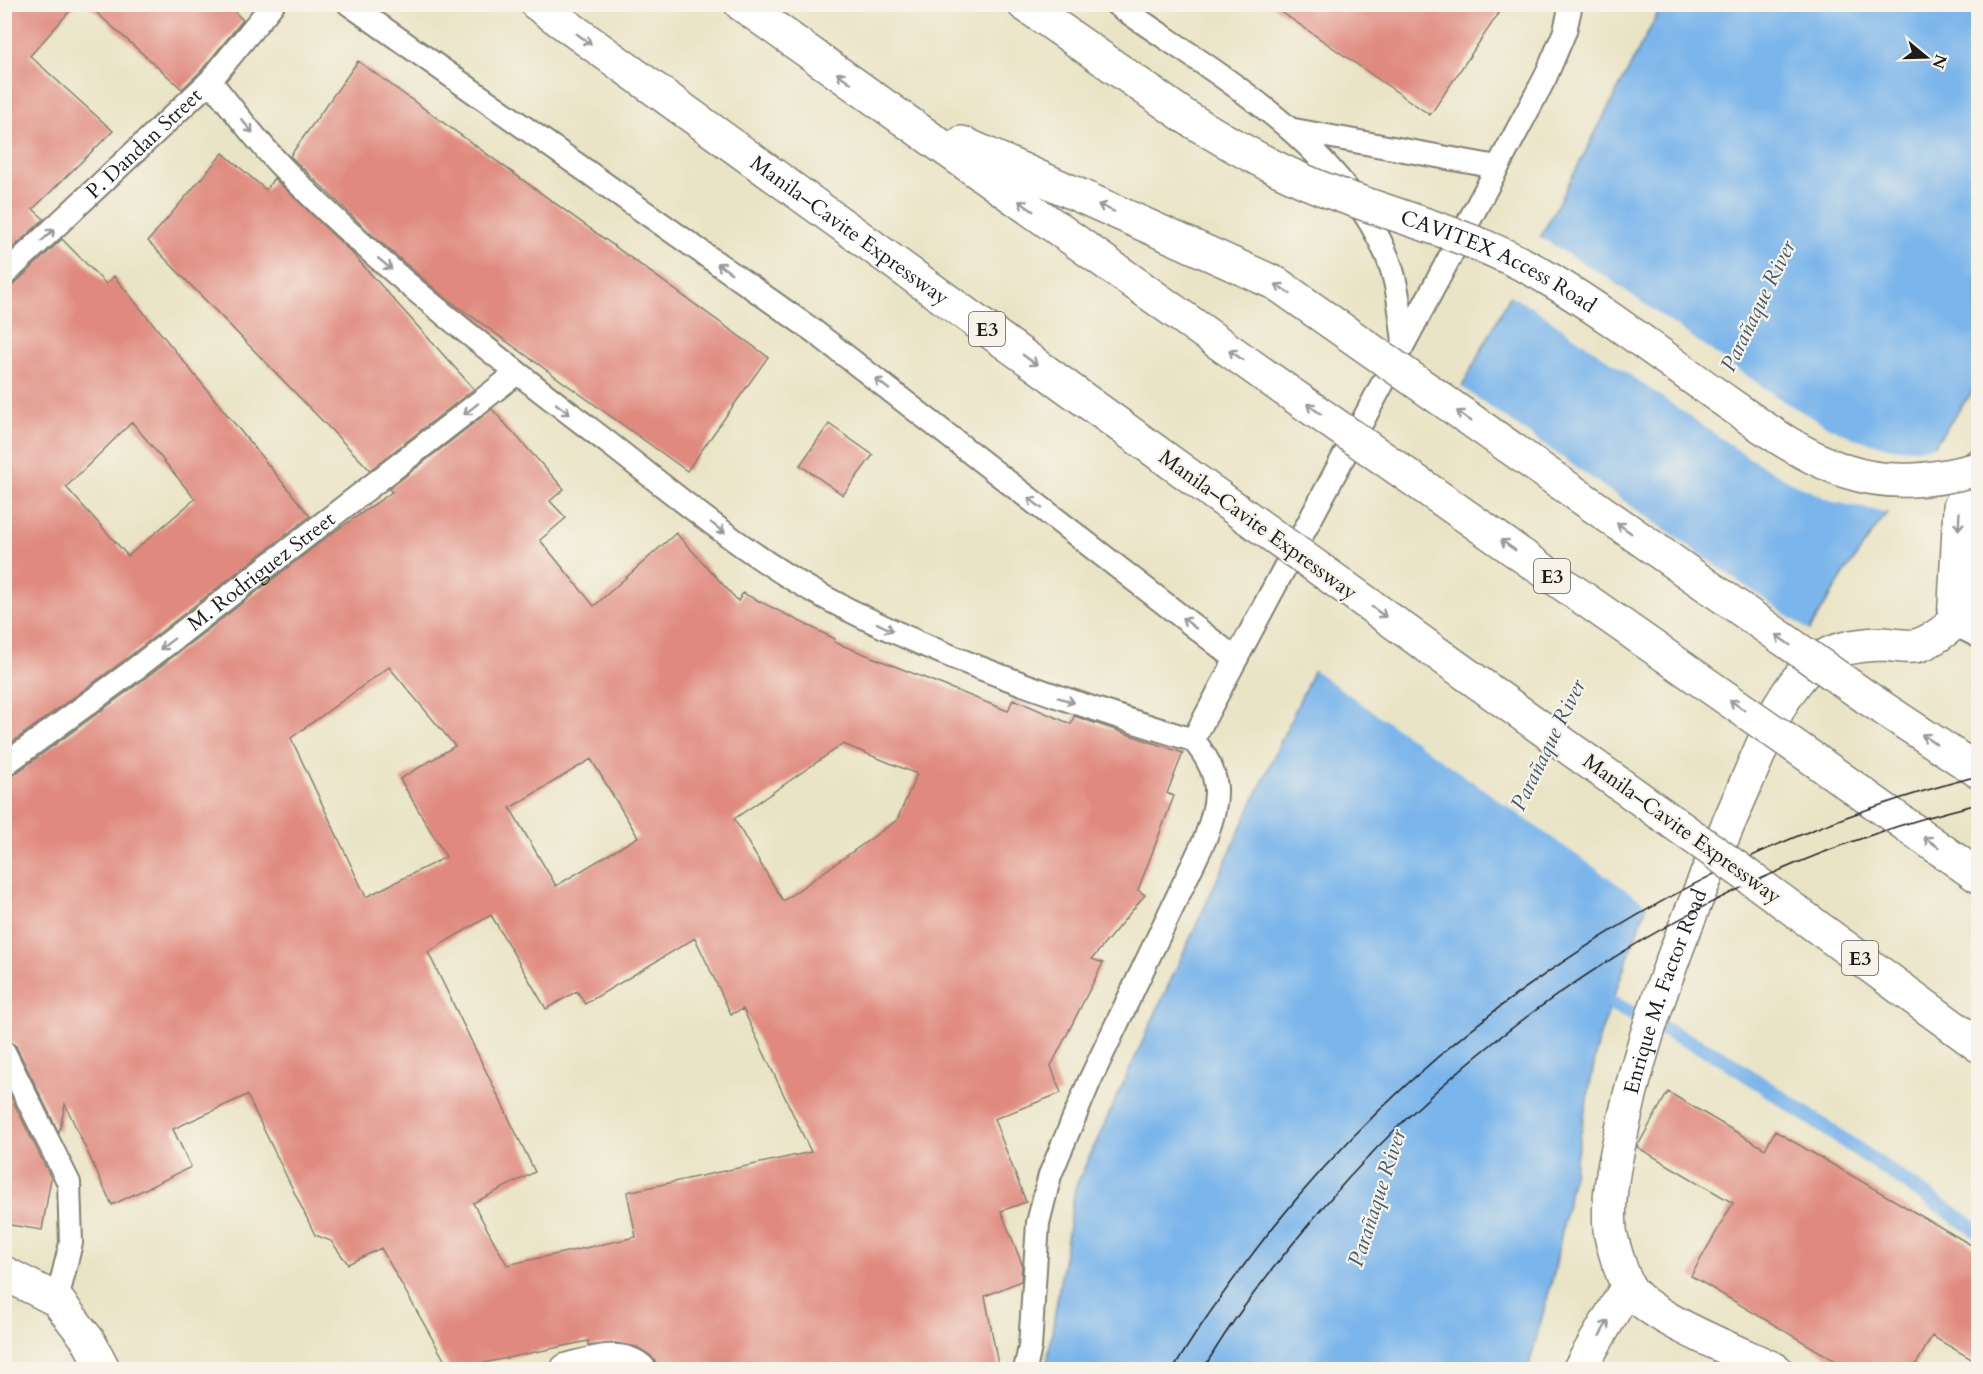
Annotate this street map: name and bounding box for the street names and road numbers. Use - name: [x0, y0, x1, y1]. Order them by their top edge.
- street label: P. Dandan Street: [79, 81, 209, 205]
- street label: Manila–Cavite Expressway: [744, 148, 955, 312]
- street label: CAVITEX Access Road: [1397, 203, 1602, 320]
- road number: E3: [969, 312, 1005, 346]
- street label: Manila–Cavite Expressway: [1153, 443, 1363, 607]
- street label: M. Rodriguez Street: [181, 504, 341, 638]
- road number: E3: [1534, 559, 1570, 593]
- street label: Manila–Cavite Expressway: [1577, 747, 1787, 911]
- street label: Enrique M. Factor Road: [1616, 885, 1714, 1097]
- road number: E3: [1842, 941, 1878, 975]

